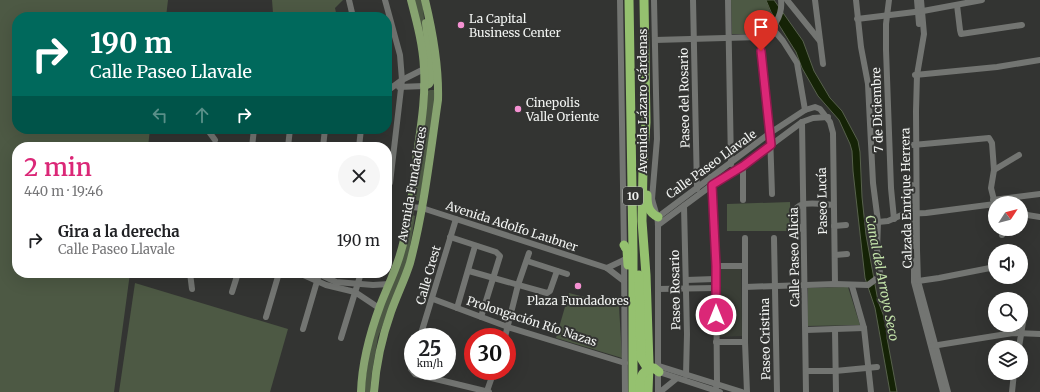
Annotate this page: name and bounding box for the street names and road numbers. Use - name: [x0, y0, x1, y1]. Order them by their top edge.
- street label: Avenida Lázaro Cárdenas: [635, 29, 650, 174]
- street label: Paseo del Rosario: [676, 48, 692, 148]
- street label: 7 de Diciembre: [868, 67, 886, 153]
- street label: Avenida Fundadores: [394, 125, 430, 244]
- street label: Calle Paseo Llavale: [663, 126, 759, 202]
- street label: Calzada Enrique Herrera: [897, 127, 915, 269]
- street label: Paseo Lucía: [814, 167, 830, 235]
- road number: 10: [623, 187, 643, 205]
- street label: Avenida Adolfo Laubner: [443, 197, 580, 255]
- street label: Calle Paseo Alicia: [786, 206, 802, 307]
- street label: Calle Crest: [412, 243, 444, 306]
- street label: Paseo Rosario: [667, 250, 683, 330]
- street label: Prolongación Río Nazas: [465, 293, 599, 349]
- street label: Paseo Cristina: [757, 297, 773, 380]

